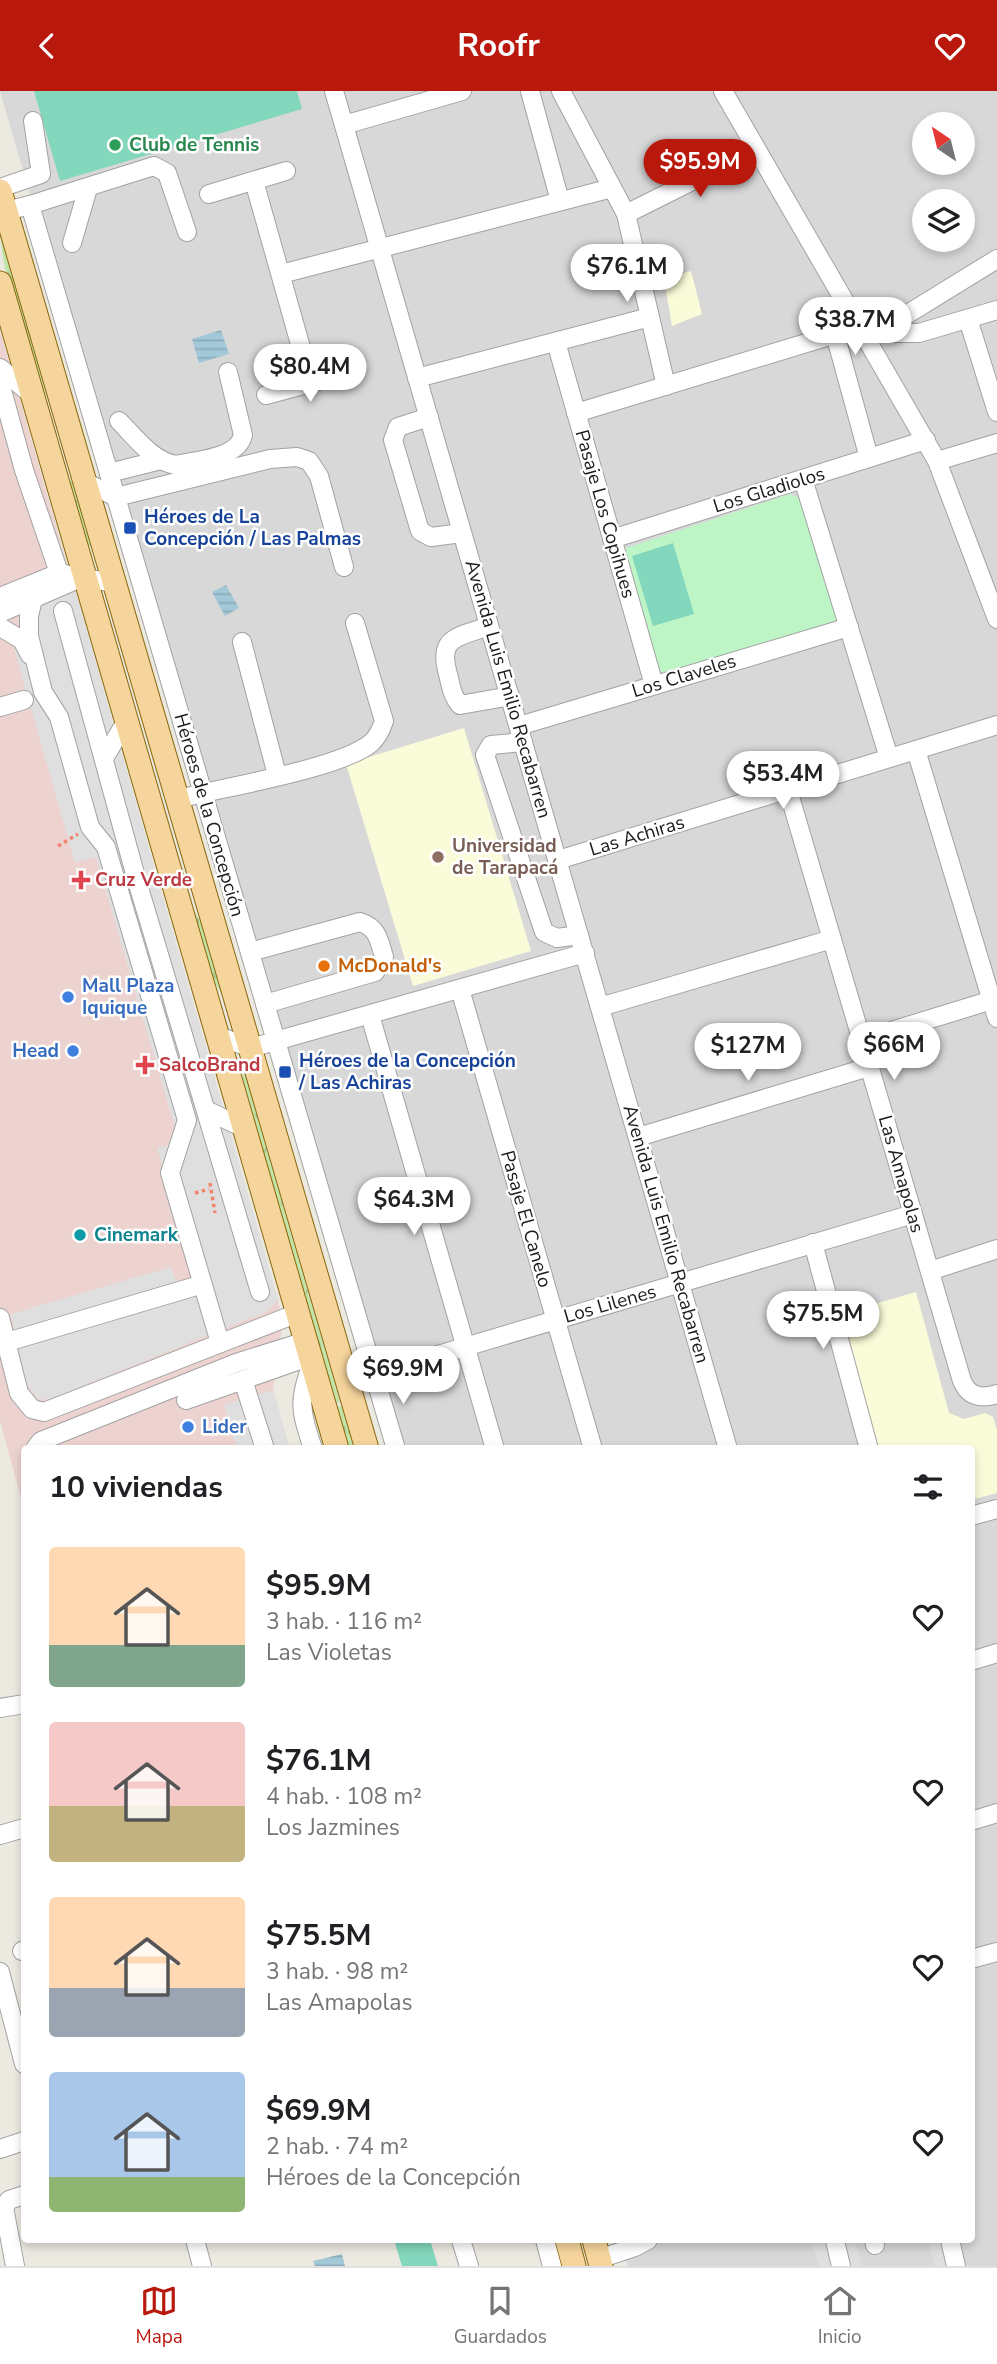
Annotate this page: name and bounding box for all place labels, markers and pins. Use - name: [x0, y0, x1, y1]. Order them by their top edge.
- place label: Club de Tennis: [129, 132, 259, 158]
- marker: Club de Tennis: [107, 137, 123, 153]
- pin: $95.9M: [643, 139, 757, 199]
- pin: $76.1M: [570, 245, 684, 304]
- pin: $38.7M: [798, 297, 912, 357]
- pin: $80.4M: [253, 345, 367, 404]
- place label: Héroes de La Concepción / Las Palmas: [144, 504, 361, 552]
- marker: Héroes de La Concepción / Las Palmas: [122, 520, 138, 536]
- pin: $53.4M: [726, 751, 840, 811]
- place label: Universidad de Tarapacá: [452, 833, 558, 881]
- marker: Universidad de Tarapacá: [430, 849, 446, 865]
- place label: Cruz Verde: [95, 867, 192, 893]
- marker: Cruz Verde: [73, 872, 89, 888]
- place label: McDonald's: [338, 953, 442, 979]
- marker: McDonald's: [316, 958, 332, 974]
- place label: Mall Plaza Iquique: [82, 973, 174, 1021]
- marker: Mall Plaza Iquique: [60, 989, 76, 1005]
- pin: $127M: [699, 1023, 797, 1083]
- pin: $66M: [853, 1023, 935, 1082]
- place label: Head: [12, 1038, 59, 1064]
- marker: Head: [65, 1043, 81, 1059]
- place label: Héroes de la Concepción / Las Achiras: [298, 1048, 516, 1096]
- place label: SalcoBrand: [159, 1052, 260, 1078]
- marker: SalcoBrand: [137, 1057, 153, 1073]
- marker: Héroes de la Concepción / Las Achiras: [277, 1064, 293, 1080]
- pin: $64.3M: [357, 1177, 471, 1237]
- place label: Cinemark: [94, 1222, 179, 1248]
- marker: Cinemark: [72, 1227, 88, 1243]
- pin: $75.5M: [766, 1291, 880, 1351]
- pin: $69.9M: [346, 1347, 460, 1406]
- place label: Lider: [202, 1414, 247, 1440]
- marker: Lider: [180, 1419, 196, 1435]

